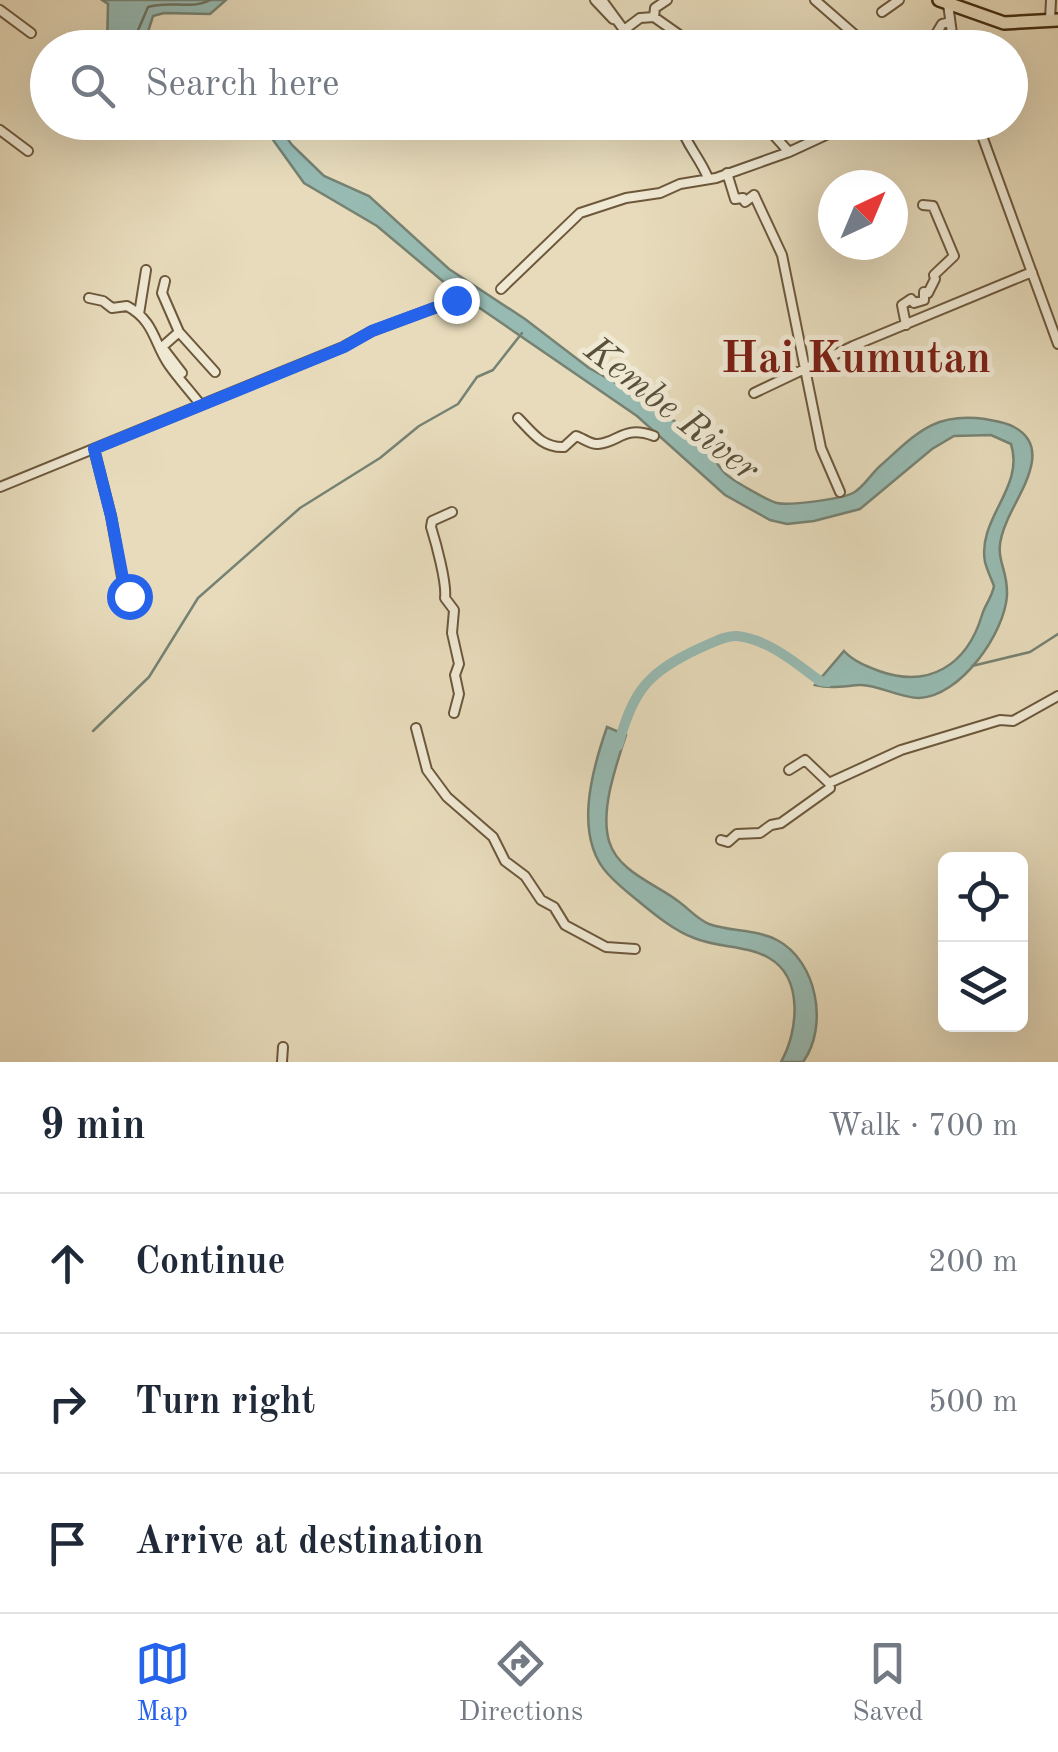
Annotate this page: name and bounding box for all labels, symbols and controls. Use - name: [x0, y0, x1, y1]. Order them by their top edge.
- search box: [30, 30, 1028, 140]
- icon: search: [65, 58, 120, 113]
- text: Search here: [145, 66, 340, 104]
- north arrow: [818, 170, 908, 260]
- route end: [434, 278, 480, 324]
- water label: Kembe River: [576, 330, 766, 490]
- district label: Hai Kumutan: [721, 338, 991, 383]
- route start: [107, 574, 153, 620]
- map controls: [938, 852, 1028, 1032]
- button: locate: [938, 852, 1028, 942]
- button: layers: [938, 942, 1028, 1032]
- text: 9 min: [40, 1106, 146, 1148]
- text: Walk · 700 m: [828, 1111, 1018, 1143]
- icon: ahead: [40, 1236, 95, 1291]
- text: Continue: [135, 1244, 285, 1282]
- text: 200 m: [928, 1247, 1018, 1279]
- icon: right: [40, 1376, 95, 1431]
- text: Turn right: [135, 1384, 315, 1422]
- text: 500 m: [928, 1387, 1018, 1419]
- icon: arrive: [40, 1516, 95, 1571]
- text: Arrive at destination: [135, 1524, 484, 1562]
- tab: Map: [135, 1636, 190, 1731]
- tab: Directions: [459, 1636, 583, 1731]
- tab: Saved: [852, 1636, 923, 1731]

